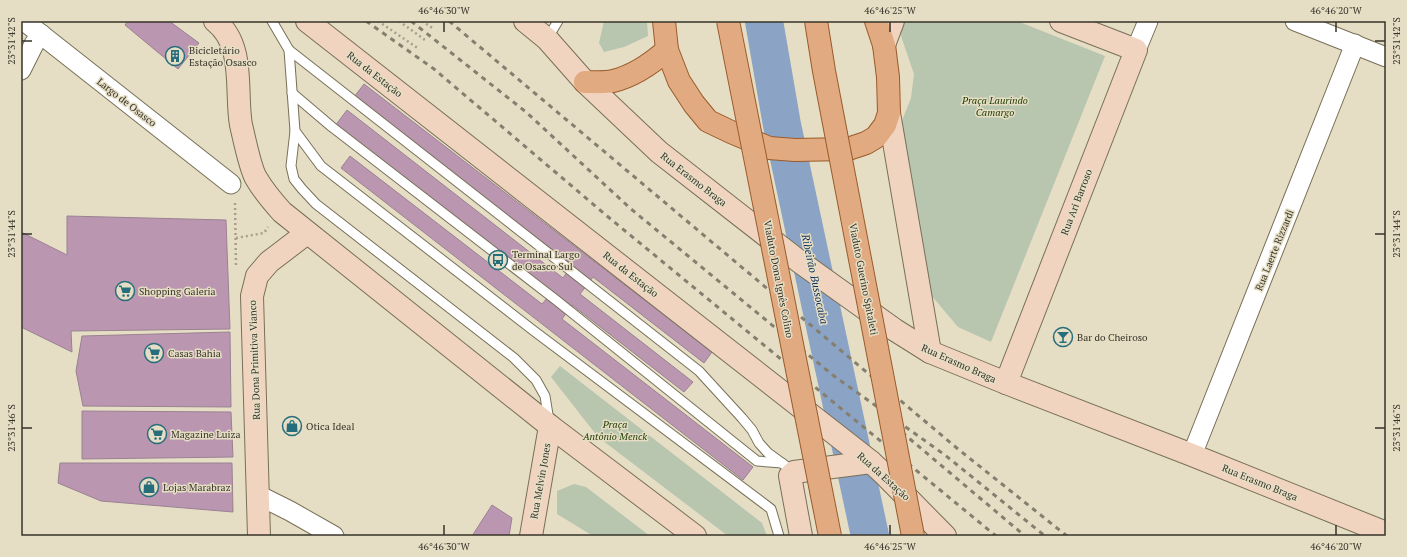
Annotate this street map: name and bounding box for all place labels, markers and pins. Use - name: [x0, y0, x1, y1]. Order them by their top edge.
- place label: Bicicletário Estação Osasco: [189, 44, 257, 69]
- building icon: Bicicletário Estação Osasco: [164, 45, 186, 67]
- place label: Terminal Largo de Osasco Sul: [512, 248, 580, 273]
- bus stop icon: Terminal Largo de Osasco Sul: [487, 249, 509, 271]
- supermarket icon: Shopping Galeria: [114, 280, 136, 302]
- place label: Shopping Galeria: [139, 285, 216, 298]
- bar icon: Bar do Cheiroso: [1052, 326, 1074, 348]
- place label: Bar do Cheiroso: [1077, 331, 1148, 344]
- supermarket icon: Casas Bahia: [143, 342, 165, 364]
- place label: Casas Bahia: [168, 347, 221, 360]
- shop icon: Otica Ideal: [281, 415, 303, 437]
- place label: Otica Ideal: [306, 420, 354, 433]
- supermarket icon: Magazine Luiza: [146, 423, 168, 445]
- place label: Magazine Luiza: [171, 428, 241, 441]
- shop icon: Lojas Marabraz: [138, 476, 160, 498]
- place label: Lojas Marabraz: [163, 481, 231, 494]

